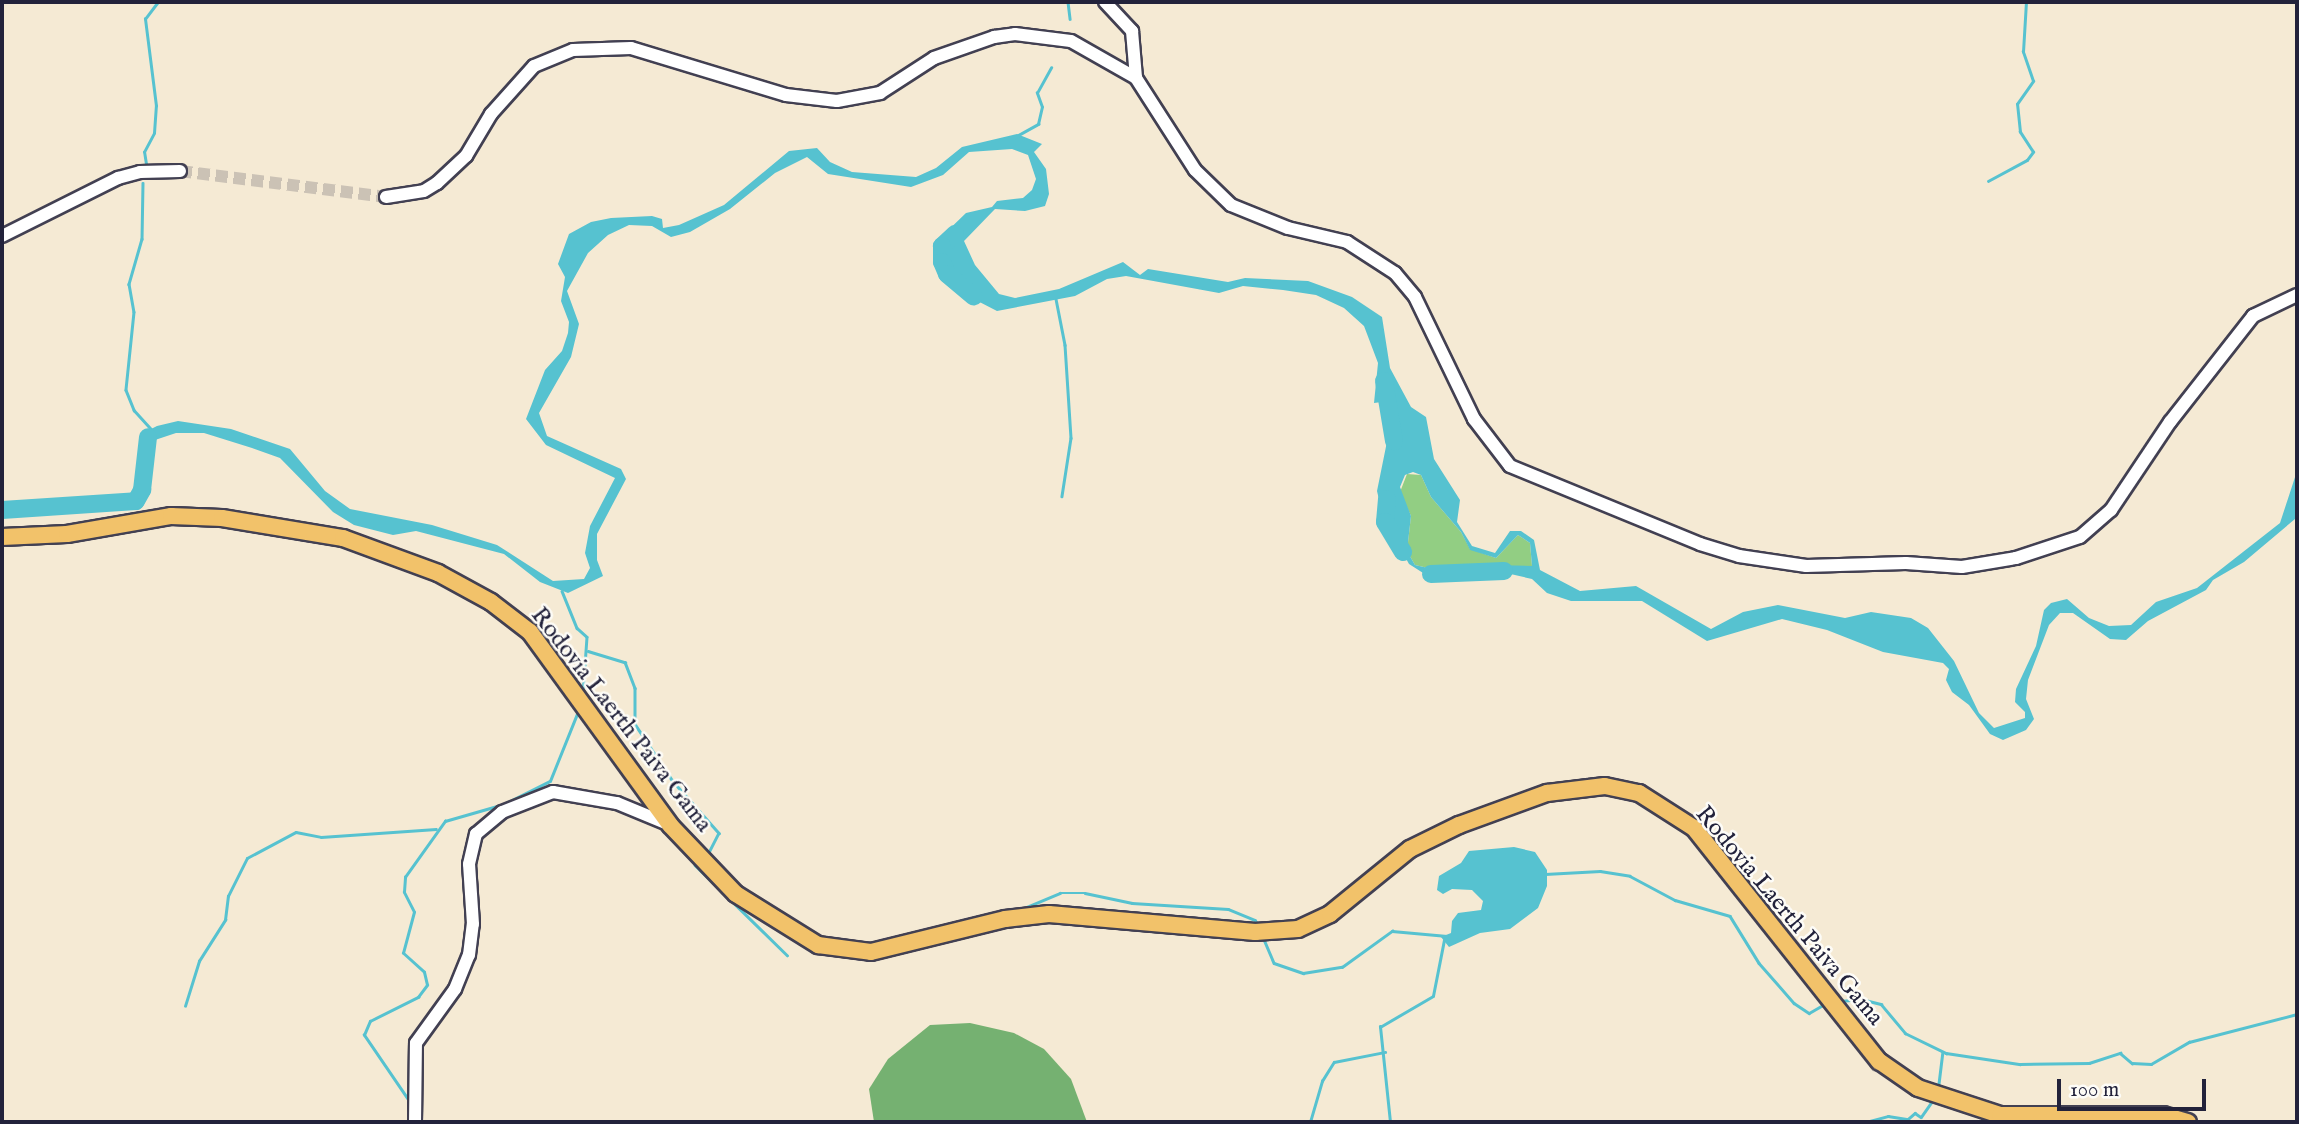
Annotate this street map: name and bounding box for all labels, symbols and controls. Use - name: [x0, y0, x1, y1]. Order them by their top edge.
- street label: Rodovia Laerth Paiva Gama: [524, 602, 718, 838]
- street label: Rodovia Laerth Paiva Gama: [1689, 800, 1889, 1032]
- scale bar: [2061, 1064, 2210, 1108]
- text: 100 m: [2070, 1077, 2119, 1104]

